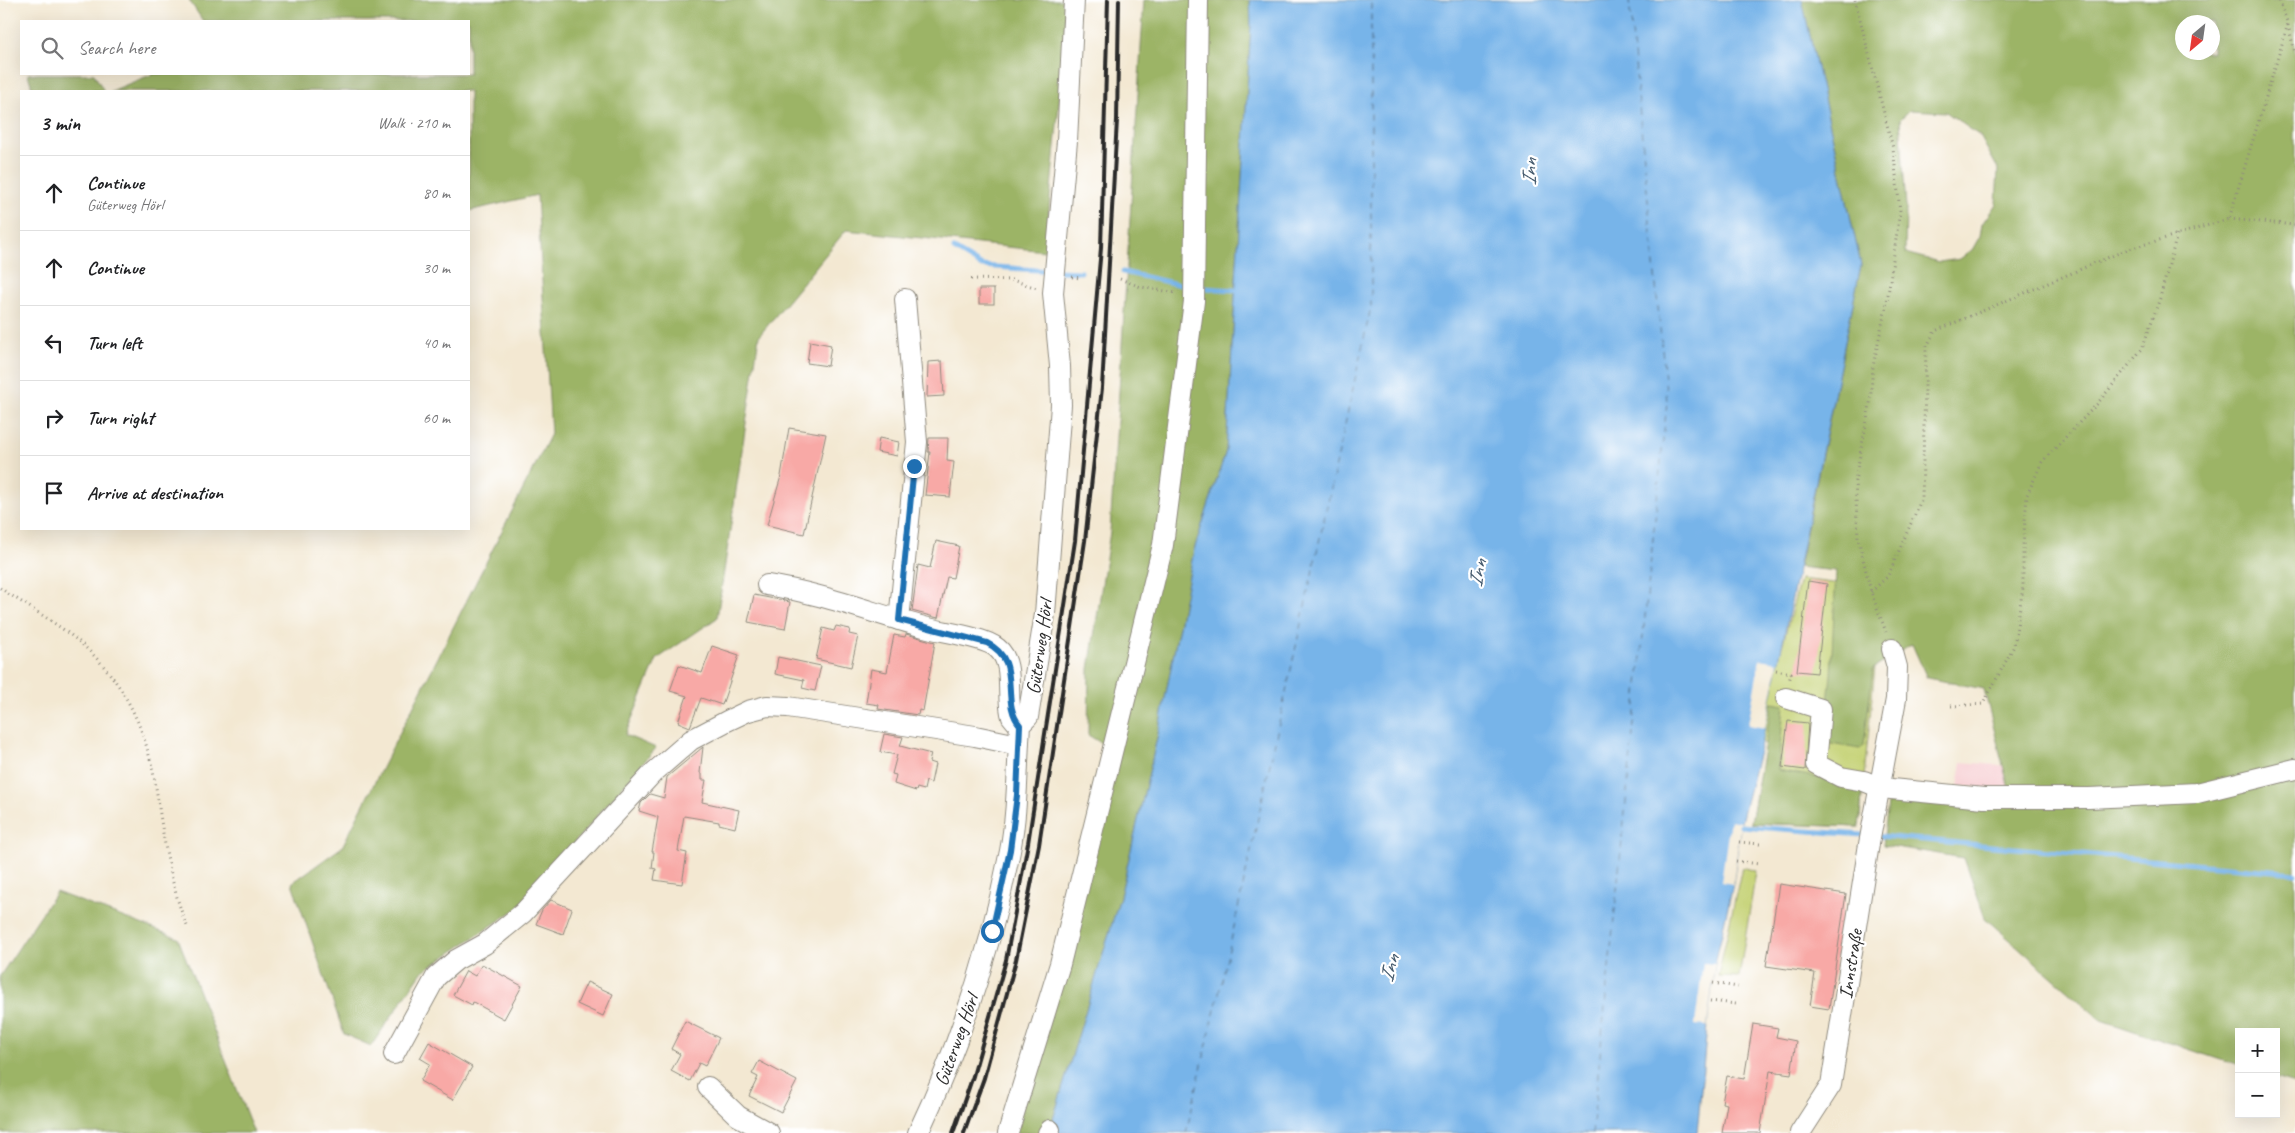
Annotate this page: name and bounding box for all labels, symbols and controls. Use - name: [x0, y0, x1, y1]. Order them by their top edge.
- north arrow: [2175, 15, 2220, 60]
- search box: [20, 20, 470, 75]
- icon: search: [38, 34, 66, 62]
- text: Search here: [78, 36, 155, 60]
- text: 3 min: [40, 110, 80, 136]
- text: Walk · 210 m: [378, 113, 450, 133]
- water label: Inn: [1516, 156, 1543, 186]
- text: Continue: [87, 171, 144, 195]
- icon: ahead: [40, 179, 68, 207]
- text: 80 m: [423, 183, 450, 203]
- text: Güterweg Hörl: [87, 195, 163, 215]
- icon: ahead: [40, 254, 68, 282]
- text: Continue: [87, 256, 144, 280]
- text: 30 m: [423, 258, 450, 278]
- icon: left: [40, 329, 68, 357]
- text: Turn left: [87, 331, 142, 355]
- text: 40 m: [423, 333, 450, 353]
- icon: right: [40, 404, 68, 432]
- text: Turn right: [87, 406, 154, 430]
- text: 60 m: [423, 408, 450, 428]
- route end: [903, 455, 926, 478]
- icon: arrive: [40, 479, 68, 507]
- text: Arrive at destination: [87, 481, 223, 505]
- water label: Inn: [1462, 556, 1493, 589]
- street label: Güterweg Hörl: [1020, 595, 1059, 696]
- route start: [981, 920, 1004, 943]
- street label: Innstraße: [1833, 926, 1869, 1000]
- water label: Inn: [1373, 950, 1406, 985]
- street label: Güterweg Hörl: [928, 988, 986, 1089]
- map controls: [2235, 1028, 2280, 1118]
- button: +: [2235, 1028, 2280, 1073]
- button: −: [2235, 1073, 2280, 1118]

